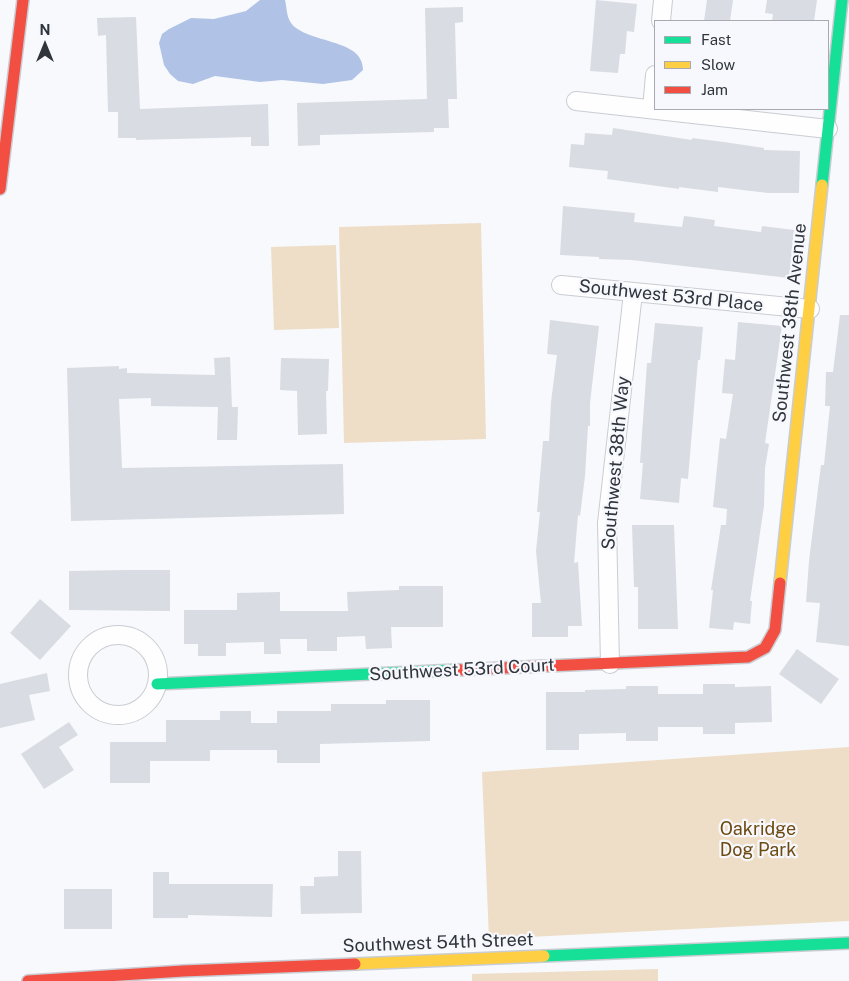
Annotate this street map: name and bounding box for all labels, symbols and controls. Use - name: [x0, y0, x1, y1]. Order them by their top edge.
- north arrow: [20, 20, 70, 70]
- legend: [654, 20, 829, 110]
- text: N: [40, 22, 50, 38]
- text: Fast: [701, 31, 731, 48]
- text: Slow: [701, 56, 735, 73]
- text: Jam: [701, 81, 728, 98]
- street label: Southwest 38th Avenue: [769, 222, 811, 424]
- street label: Southwest 53rd Place: [578, 276, 764, 316]
- street label: Southwest 38th Way: [598, 375, 634, 551]
- street label: Southwest 53rd Court: [369, 654, 555, 686]
- park label: Oakridge Dog Park: [720, 818, 796, 861]
- street label: Southwest 54th Street: [342, 929, 534, 957]

